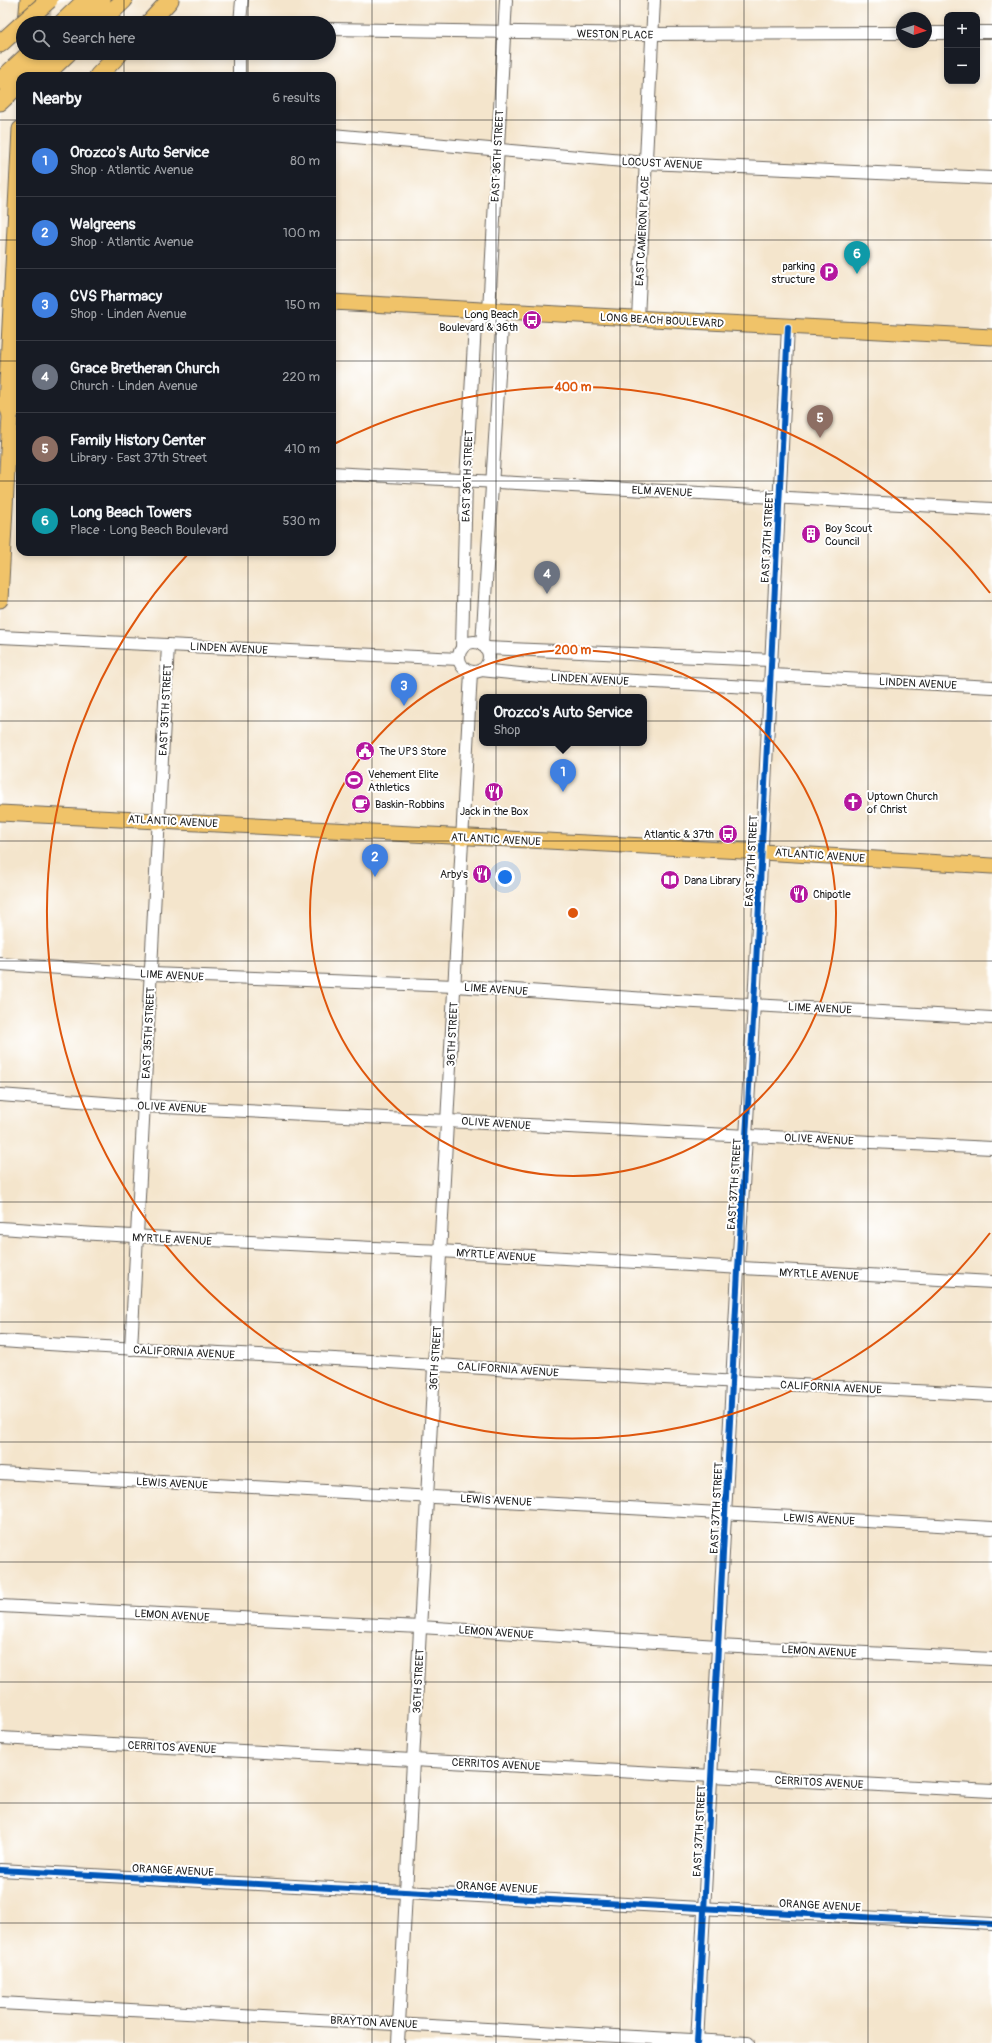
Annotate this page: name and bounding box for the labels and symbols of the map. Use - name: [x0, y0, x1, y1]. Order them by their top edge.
- north arrow: [896, 12, 932, 48]
- street label: WESTON PLACE: [577, 27, 654, 42]
- street label: EAST 36TH STREET: [489, 110, 506, 202]
- street label: LOCUST AVENUE: [621, 155, 703, 172]
- street label: EAST CAMERON PLACE: [633, 175, 652, 287]
- pin: 6: [844, 241, 870, 274]
- place label: parking structure: [772, 260, 816, 286]
- parking icon: parking structure: [818, 261, 840, 283]
- place label: Long Beach Boulevard & 36th: [439, 308, 518, 334]
- bus stop icon: Long Beach Boulevard & 36th: [521, 309, 543, 331]
- street label: LONG BEACH BOULEVARD: [600, 311, 724, 330]
- text: 400 m: [554, 380, 592, 395]
- pin: 5: [807, 405, 833, 438]
- street label: EAST 36TH STREET: [459, 430, 476, 522]
- street label: ELM AVENUE: [631, 483, 693, 500]
- street label: EAST 37TH STREET: [759, 491, 776, 583]
- place label: Boy Scout Council: [825, 522, 873, 548]
- building icon: Boy Scout Council: [800, 523, 822, 545]
- pin: 4: [534, 561, 560, 594]
- street label: LINDEN AVENUE: [190, 640, 269, 657]
- text: 200 m: [555, 643, 592, 658]
- street label: EAST 35TH STREET: [157, 664, 174, 756]
- street label: LINDEN AVENUE: [551, 671, 630, 688]
- pin: 3: [391, 673, 417, 706]
- street label: LINDEN AVENUE: [879, 675, 958, 692]
- public building icon: The UPS Store: [354, 740, 376, 762]
- place label: The UPS Store: [379, 745, 447, 758]
- pin: 1: [550, 759, 576, 792]
- place label: Vehement Elite Athletics: [368, 768, 439, 794]
- sports icon: Vehement Elite Athletics: [343, 769, 365, 791]
- restaurant icon: Jack in the Box: [483, 781, 505, 803]
- place label: Uptown Church of Christ: [867, 790, 938, 816]
- church icon: Uptown Church of Christ: [842, 791, 864, 813]
- cafe icon: Baskin-Robbins: [350, 793, 372, 815]
- place label: Baskin-Robbins: [375, 798, 445, 811]
- place label: Jack in the Box: [460, 805, 528, 818]
- street label: ATLANTIC AVENUE: [128, 813, 219, 830]
- street label: EAST 37TH STREET: [743, 815, 760, 907]
- bus stop icon: Atlantic & 37th: [717, 823, 739, 845]
- place label: Atlantic & 37th: [644, 828, 714, 841]
- street label: ATLANTIC AVENUE: [451, 831, 542, 848]
- pin: 2: [362, 844, 388, 877]
- street label: ATLANTIC AVENUE: [775, 846, 866, 865]
- restaurant icon: Arby's: [471, 863, 493, 885]
- your location: [495, 867, 515, 887]
- place label: Arby's: [440, 868, 468, 881]
- library icon: Dana Library: [659, 869, 681, 891]
- place label: Dana Library: [684, 874, 741, 887]
- restaurant icon: Chipotle: [788, 883, 810, 905]
- place label: Chipotle: [813, 888, 851, 901]
- centre of rings: [566, 906, 580, 920]
- street label: LIME AVENUE: [140, 967, 205, 984]
- street label: LIME AVENUE: [464, 981, 529, 998]
- street label: EAST 35TH STREET: [140, 987, 157, 1079]
- street label: LIME AVENUE: [788, 1000, 853, 1017]
- street label: 36TH STREET: [444, 1002, 461, 1067]
- street label: OLIVE AVENUE: [137, 1099, 207, 1116]
- street label: OLIVE AVENUE: [461, 1115, 531, 1132]
- street label: OLIVE AVENUE: [784, 1131, 854, 1148]
- street label: EAST 37TH STREET: [725, 1138, 744, 1230]
- street label: MYRTLE AVENUE: [132, 1231, 212, 1248]
- street label: MYRTLE AVENUE: [456, 1246, 536, 1265]
- street label: MYRTLE AVENUE: [779, 1266, 859, 1283]
- street label: 36TH STREET: [427, 1325, 444, 1391]
- street label: CALIFORNIA AVENUE: [133, 1343, 235, 1362]
- street label: CALIFORNIA AVENUE: [457, 1359, 560, 1380]
- street label: CALIFORNIA AVENUE: [780, 1378, 882, 1397]
- street label: EAST 37TH STREET: [708, 1462, 725, 1554]
- street label: LEWIS AVENUE: [136, 1475, 208, 1492]
- street label: LEWIS AVENUE: [460, 1492, 532, 1509]
- street label: LEWIS AVENUE: [783, 1511, 855, 1528]
- street label: LEMON AVENUE: [134, 1607, 210, 1624]
- street label: LEMON AVENUE: [458, 1623, 534, 1642]
- street label: LEMON AVENUE: [781, 1643, 857, 1660]
- street label: 36TH STREET: [410, 1649, 427, 1714]
- street label: CERRITOS AVENUE: [127, 1739, 217, 1756]
- street label: CERRITOS AVENUE: [451, 1756, 541, 1773]
- street label: CERRITOS AVENUE: [774, 1774, 864, 1791]
- street label: EAST 37TH STREET: [691, 1785, 708, 1877]
- street label: ORANGE AVENUE: [132, 1862, 215, 1879]
- street label: ORANGE AVENUE: [456, 1879, 539, 1896]
- street label: ORANGE AVENUE: [779, 1897, 862, 1914]
- street label: BRAYTON AVENUE: [330, 2014, 418, 2031]

